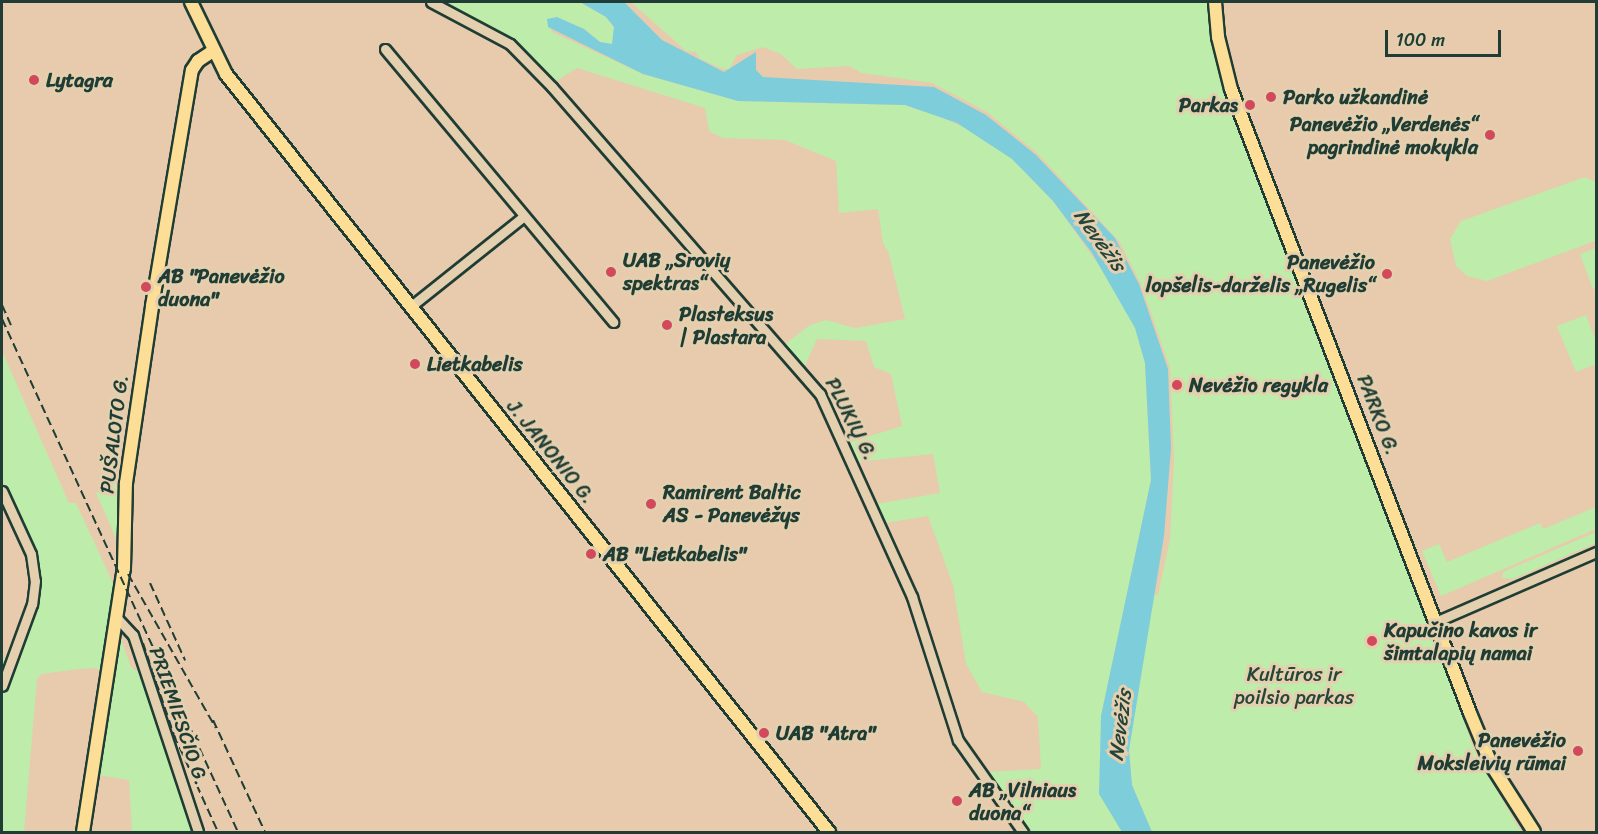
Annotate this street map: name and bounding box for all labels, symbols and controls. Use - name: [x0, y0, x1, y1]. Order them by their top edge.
- scale bar: [1388, 18, 1504, 56]
- text: 100 m: [1396, 24, 1445, 56]
- place label: Lytagra: [46, 68, 113, 92]
- marker: Lytagra: [27, 73, 41, 87]
- place label: Parko užkandinė: [1283, 85, 1428, 109]
- marker: Parko užkandinė: [1264, 90, 1278, 104]
- place label: Parkas: [1179, 93, 1238, 117]
- marker: Parkas: [1243, 98, 1257, 112]
- place label: Panevėžio „Verdenės“ pagrindinė mokykla: [1289, 112, 1478, 159]
- marker: Panevėžio „Verdenės“ pagrindinė mokykla: [1483, 128, 1497, 142]
- water label: Nevėžis: [1069, 204, 1131, 276]
- place label: UAB „Srovių spektras“: [623, 248, 730, 295]
- place label: Panevėžio lopšelis-darželis „Rugelis“: [1147, 250, 1375, 297]
- place label: AB "Panevėžio duona": [158, 264, 285, 311]
- marker: UAB „Srovių spektras“: [604, 265, 618, 279]
- marker: Panevėžio lopšelis-darželis „Rugelis“: [1380, 267, 1394, 281]
- marker: AB "Panevėžio duona": [139, 280, 153, 294]
- place label: Plasteksus | Plastara: [679, 302, 773, 349]
- marker: Plasteksus | Plastara: [660, 318, 674, 332]
- place label: Lietkabelis: [427, 352, 523, 376]
- marker: Lietkabelis: [408, 357, 422, 371]
- street label: PARKO G.: [1352, 371, 1404, 459]
- street label: PUŠALOTO G.: [95, 373, 133, 495]
- place label: Nevėžio regykla: [1189, 373, 1328, 397]
- street label: PLUKIŲ G.: [820, 374, 882, 464]
- marker: Nevėžio regykla: [1170, 378, 1184, 392]
- street label: J. JANONIO G.: [502, 395, 600, 509]
- place label: Ramirent Baltic AS - Panevėžys: [663, 480, 801, 527]
- marker: Ramirent Baltic AS - Panevėžys: [644, 497, 658, 511]
- place label: AB "Lietkabelis": [603, 542, 746, 566]
- marker: AB "Lietkabelis": [584, 547, 598, 561]
- place label: Kapučino kavos ir šimtalapių namai: [1384, 618, 1536, 665]
- marker: Kapučino kavos ir šimtalapių namai: [1365, 634, 1379, 648]
- street label: PRIEMIESČIO G.: [144, 644, 214, 788]
- park label: Kultūros ir poilsio parkas: [1234, 662, 1354, 709]
- water label: Nevėžis: [1103, 688, 1137, 762]
- place label: UAB "Atra": [776, 721, 876, 745]
- marker: UAB "Atra": [757, 726, 771, 740]
- place label: Panevėžio Moksleivių rūmai: [1418, 728, 1566, 775]
- marker: Panevėžio Moksleivių rūmai: [1571, 744, 1585, 758]
- place label: AB „Vilniaus duona“: [969, 778, 1076, 825]
- marker: AB „Vilniaus duona“: [950, 794, 964, 808]

